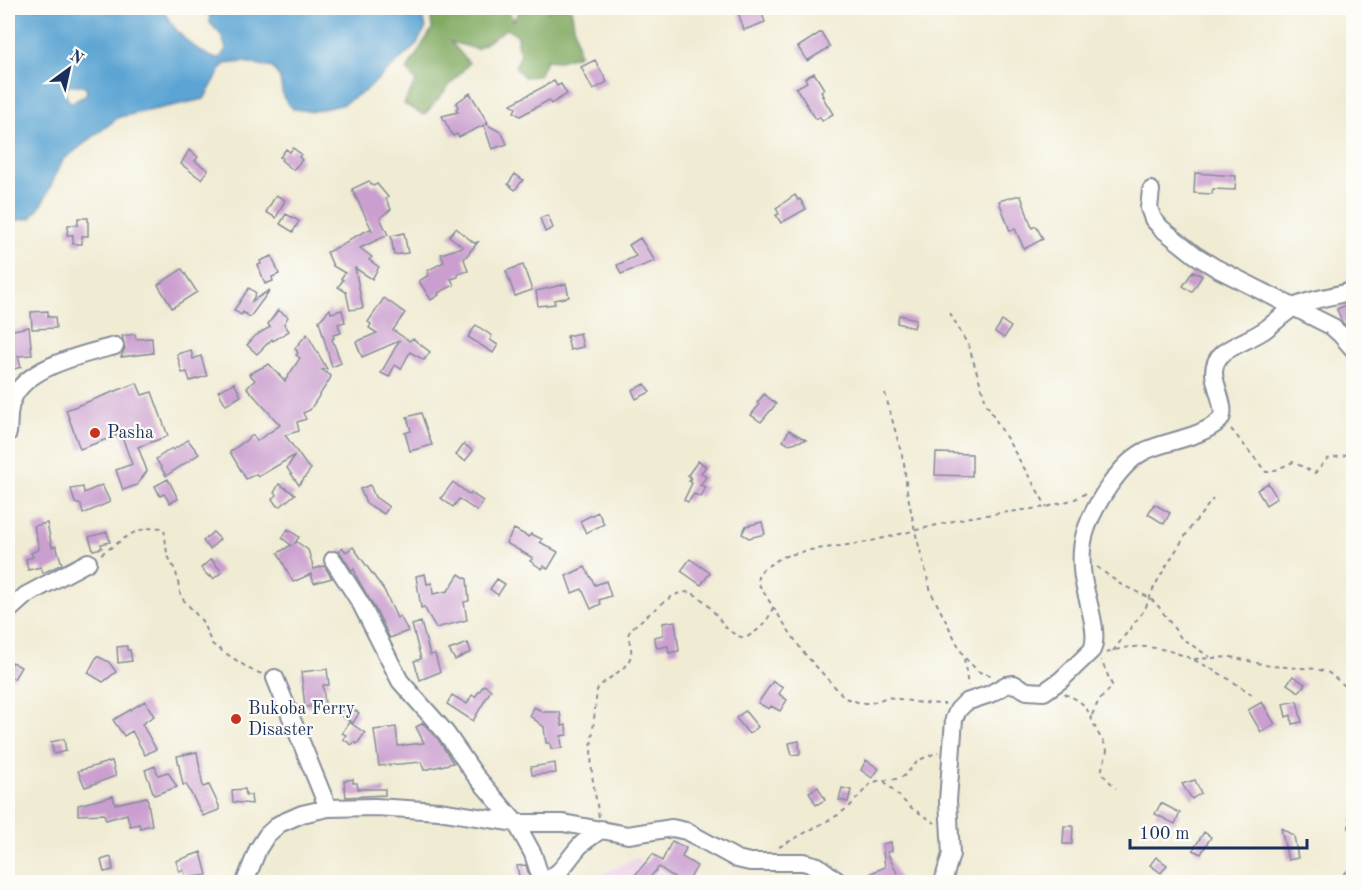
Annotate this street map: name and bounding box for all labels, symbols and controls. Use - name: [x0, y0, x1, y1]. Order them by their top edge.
- north arrow: [39, 39, 99, 99]
- text: N: [67, 48, 86, 69]
- place label: Pasha: [107, 424, 154, 442]
- marker: Pasha: [88, 426, 102, 440]
- place label: Bukoba Ferry Disaster: [248, 700, 355, 739]
- marker: Bukoba Ferry Disaster: [229, 712, 243, 726]
- scale bar: [1130, 812, 1307, 850]
- text: 100 m: [1139, 825, 1190, 843]

